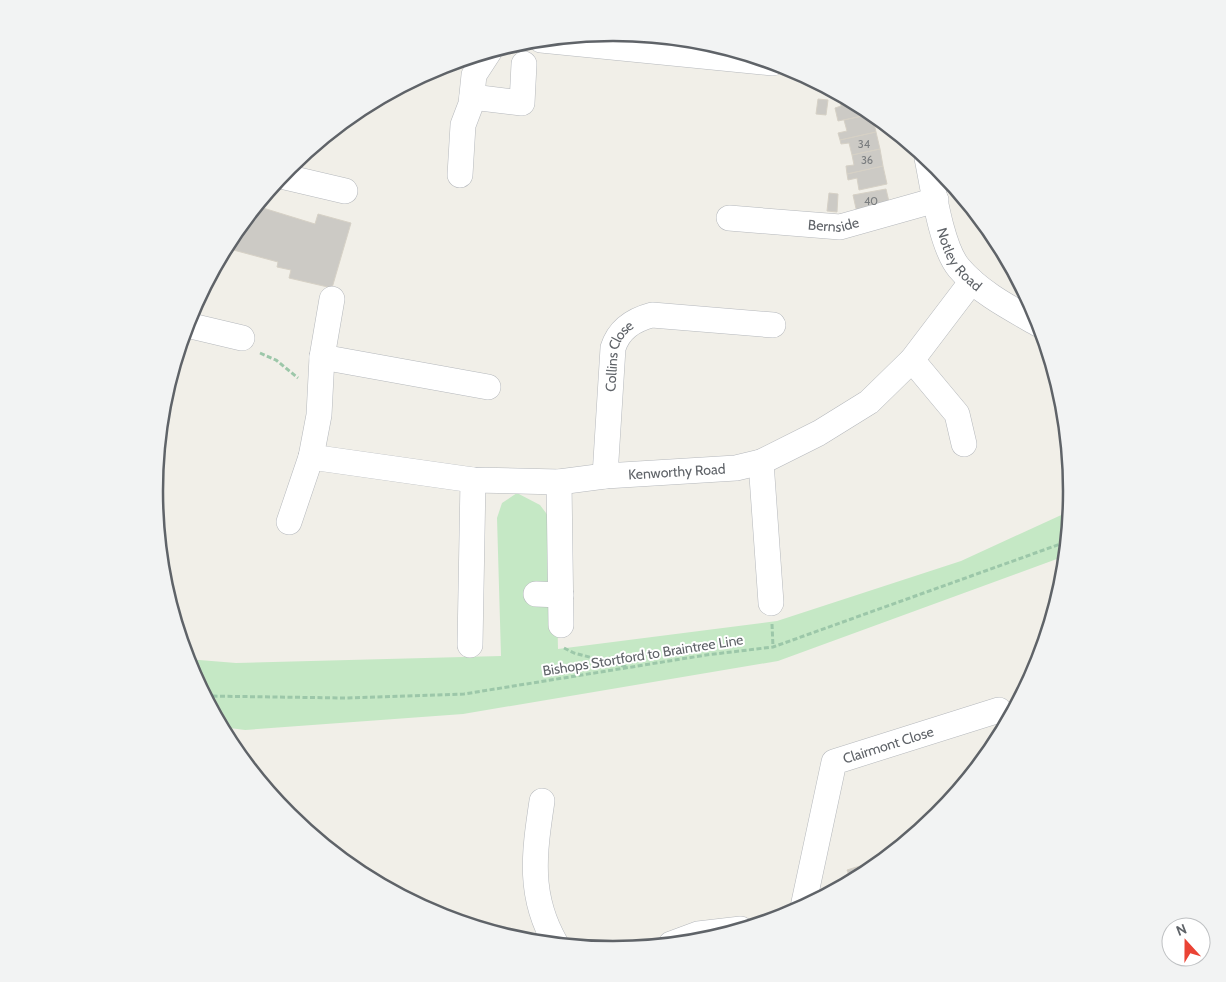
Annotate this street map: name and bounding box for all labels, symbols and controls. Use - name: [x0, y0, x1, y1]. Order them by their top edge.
- house number: 34: [858, 137, 871, 151]
- house number: 36: [861, 153, 873, 167]
- house number: 40: [864, 194, 878, 208]
- street label: Bernside: [807, 213, 861, 236]
- street label: Notley Road: [933, 226, 986, 295]
- street label: Collins Close: [601, 316, 637, 392]
- street label: Kenworthy Road: [628, 460, 726, 484]
- street label: Bishops Stortford to Braintree Line: [541, 630, 745, 680]
- street label: Clairmont Close: [840, 722, 936, 768]
- north arrow: [1161, 917, 1211, 967]
- text: N: [1173, 920, 1189, 940]

